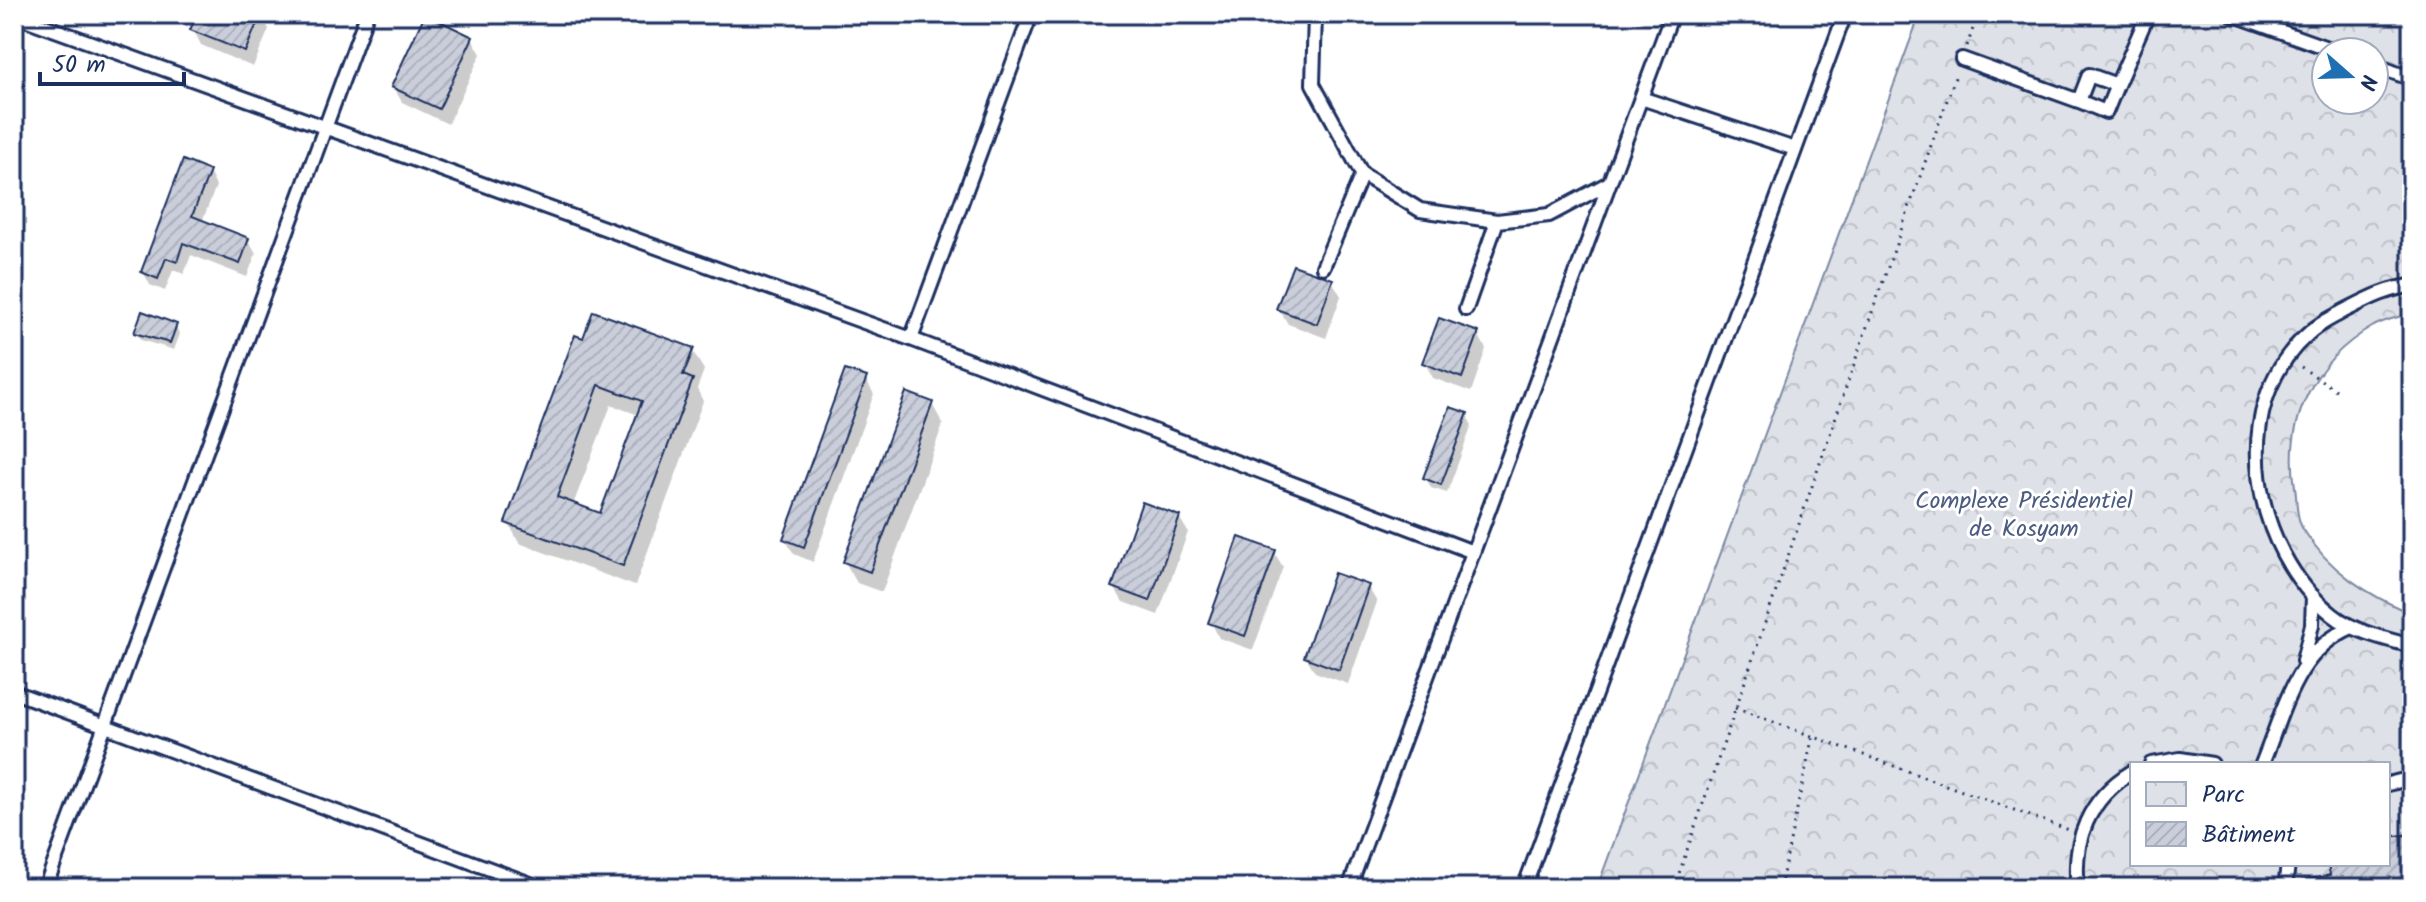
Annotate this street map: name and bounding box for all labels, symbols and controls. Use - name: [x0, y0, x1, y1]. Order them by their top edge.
- scale bar: [40, 36, 184, 86]
- north arrow: [2310, 36, 2390, 116]
- text: 50 m: [52, 46, 106, 85]
- text: N: [2348, 69, 2385, 95]
- park label: Complexe Présidentiel de Kosyam: [1915, 482, 2133, 549]
- legend: [2130, 762, 2390, 866]
- text: Parc: [2202, 776, 2245, 815]
- text: Bâtiment: [2202, 816, 2296, 855]

